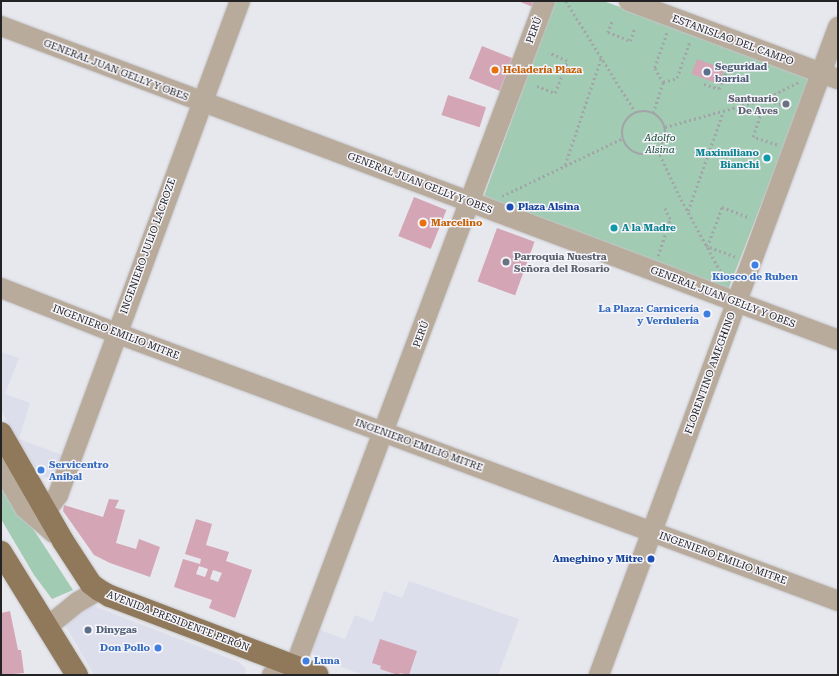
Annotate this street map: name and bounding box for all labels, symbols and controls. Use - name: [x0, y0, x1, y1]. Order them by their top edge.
- street label: ESTANISLAO DEL CAMPO: [671, 12, 795, 68]
- street label: PERÚ: [524, 15, 544, 45]
- street label: GENERAL JUAN GELLY Y OBES: [42, 37, 190, 103]
- place label: Seguridad barrial: [715, 60, 767, 84]
- place label: Heladería Plaza: [503, 64, 582, 76]
- marker: Heladería Plaza: [490, 65, 500, 75]
- marker: Seguridad barrial: [702, 67, 712, 77]
- place label: Santuario De Aves: [728, 92, 778, 116]
- marker: Santuario De Aves: [781, 99, 791, 109]
- park label: Adolfo Alsina: [644, 131, 676, 154]
- place label: Maximiliano Bianchi: [696, 146, 759, 170]
- street label: GENERAL JUAN GELLY Y OBES: [346, 150, 494, 216]
- marker: Maximiliano Bianchi: [762, 153, 772, 163]
- street label: INGENIERO JULIO LACROZE: [118, 177, 178, 315]
- place label: Plaza Alsina: [518, 201, 579, 213]
- marker: Plaza Alsina: [505, 202, 515, 212]
- place label: Marcelino: [431, 217, 482, 229]
- marker: Marcelino: [418, 218, 428, 228]
- place label: A la Madre: [622, 222, 676, 234]
- marker: A la Madre: [609, 223, 619, 233]
- place label: Parroquia Nuestra Señora del Rosario: [514, 250, 610, 274]
- marker: Parroquia Nuestra Señora del Rosario: [501, 257, 511, 267]
- marker: Kiosco de Ruben: [750, 260, 760, 270]
- street label: GENERAL JUAN GELLY Y OBES: [649, 264, 797, 330]
- place label: Kiosco de Ruben: [712, 271, 798, 283]
- street label: INGENIERO EMILIO MITRE: [51, 302, 181, 362]
- place label: La Plaza: Carnicería y Verdulería: [598, 302, 699, 326]
- marker: La Plaza: Carnicería y Verdulería: [702, 309, 712, 319]
- street label: FLORENTINO AMEGHINO: [682, 310, 738, 436]
- street label: PERÚ: [411, 319, 431, 349]
- street label: INGENIERO EMILIO MITRE: [354, 416, 484, 474]
- place label: Servicentro Anibal: [49, 458, 109, 482]
- marker: Servicentro Anibal: [36, 465, 46, 475]
- street label: INGENIERO EMILIO MITRE: [658, 529, 788, 587]
- place label: Ameghino y Mitre: [552, 553, 643, 565]
- marker: Ameghino y Mitre: [646, 554, 656, 564]
- street label: AVENIDA PRESIDENTE PERÓN: [105, 588, 251, 654]
- place label: Dinygas: [96, 624, 137, 636]
- marker: Dinygas: [83, 625, 93, 635]
- place label: Don Pollo: [100, 642, 150, 654]
- marker: Don Pollo: [153, 643, 163, 653]
- place label: Luna: [314, 655, 340, 667]
- marker: Luna: [301, 656, 311, 666]

